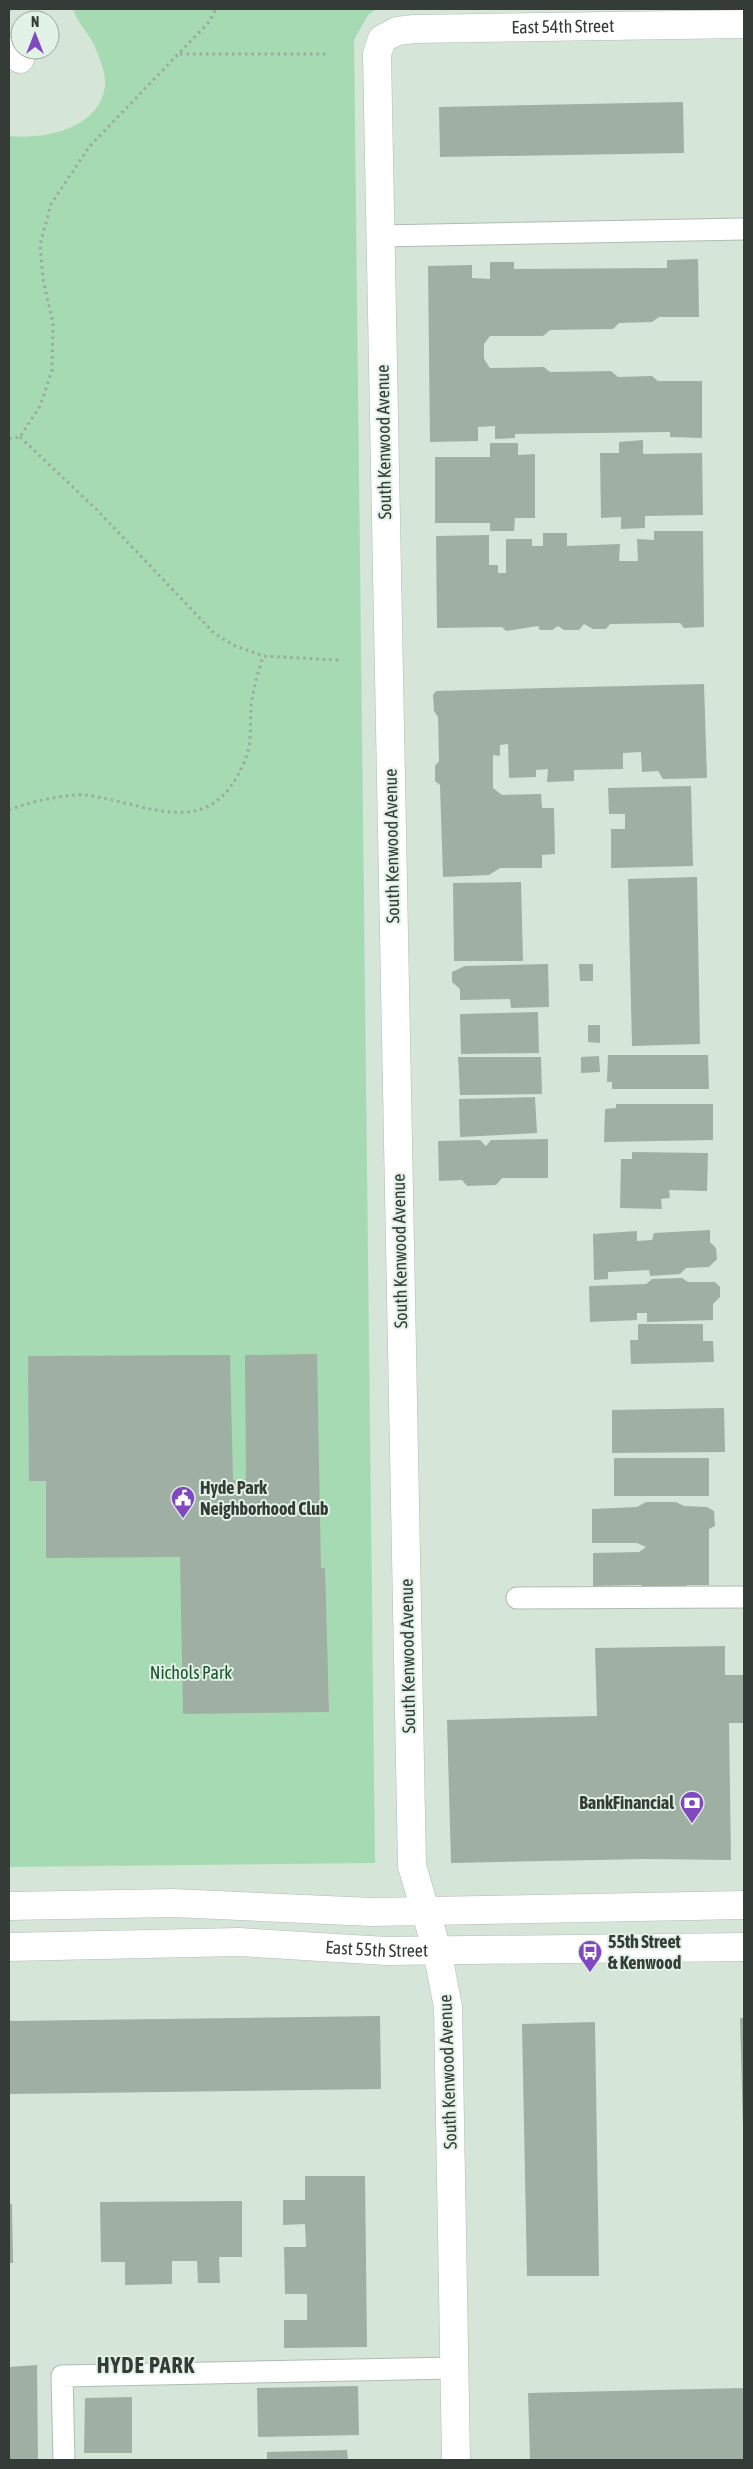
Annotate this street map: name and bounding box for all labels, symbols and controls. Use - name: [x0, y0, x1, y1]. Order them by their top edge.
- north arrow: [10, 10, 60, 60]
- text: N: [31, 14, 39, 30]
- street label: East 54th Street: [511, 15, 615, 38]
- street label: South Kenwood Avenue: [372, 364, 395, 520]
- street label: South Kenwood Avenue: [380, 768, 403, 924]
- street label: South Kenwood Avenue: [388, 1173, 411, 1329]
- place label: Hyde Park Neighborhood Club: [200, 1477, 328, 1519]
- public building icon: Hyde Park Neighborhood Club: [170, 1485, 196, 1519]
- street label: South Kenwood Avenue: [396, 1578, 419, 1734]
- park label: Nichols Park: [150, 1662, 232, 1683]
- bank icon: BankFinancial: [679, 1790, 705, 1824]
- place label: BankFinancial: [579, 1792, 674, 1813]
- place label: 55th Street & Kenwood: [608, 1931, 682, 1973]
- street label: East 55th Street: [325, 1936, 428, 1961]
- bus stop icon: 55th Street & Kenwood: [577, 1939, 603, 1973]
- street label: South Kenwood Avenue: [434, 1994, 461, 2150]
- district label: HYDE PARK: [97, 2352, 195, 2378]

